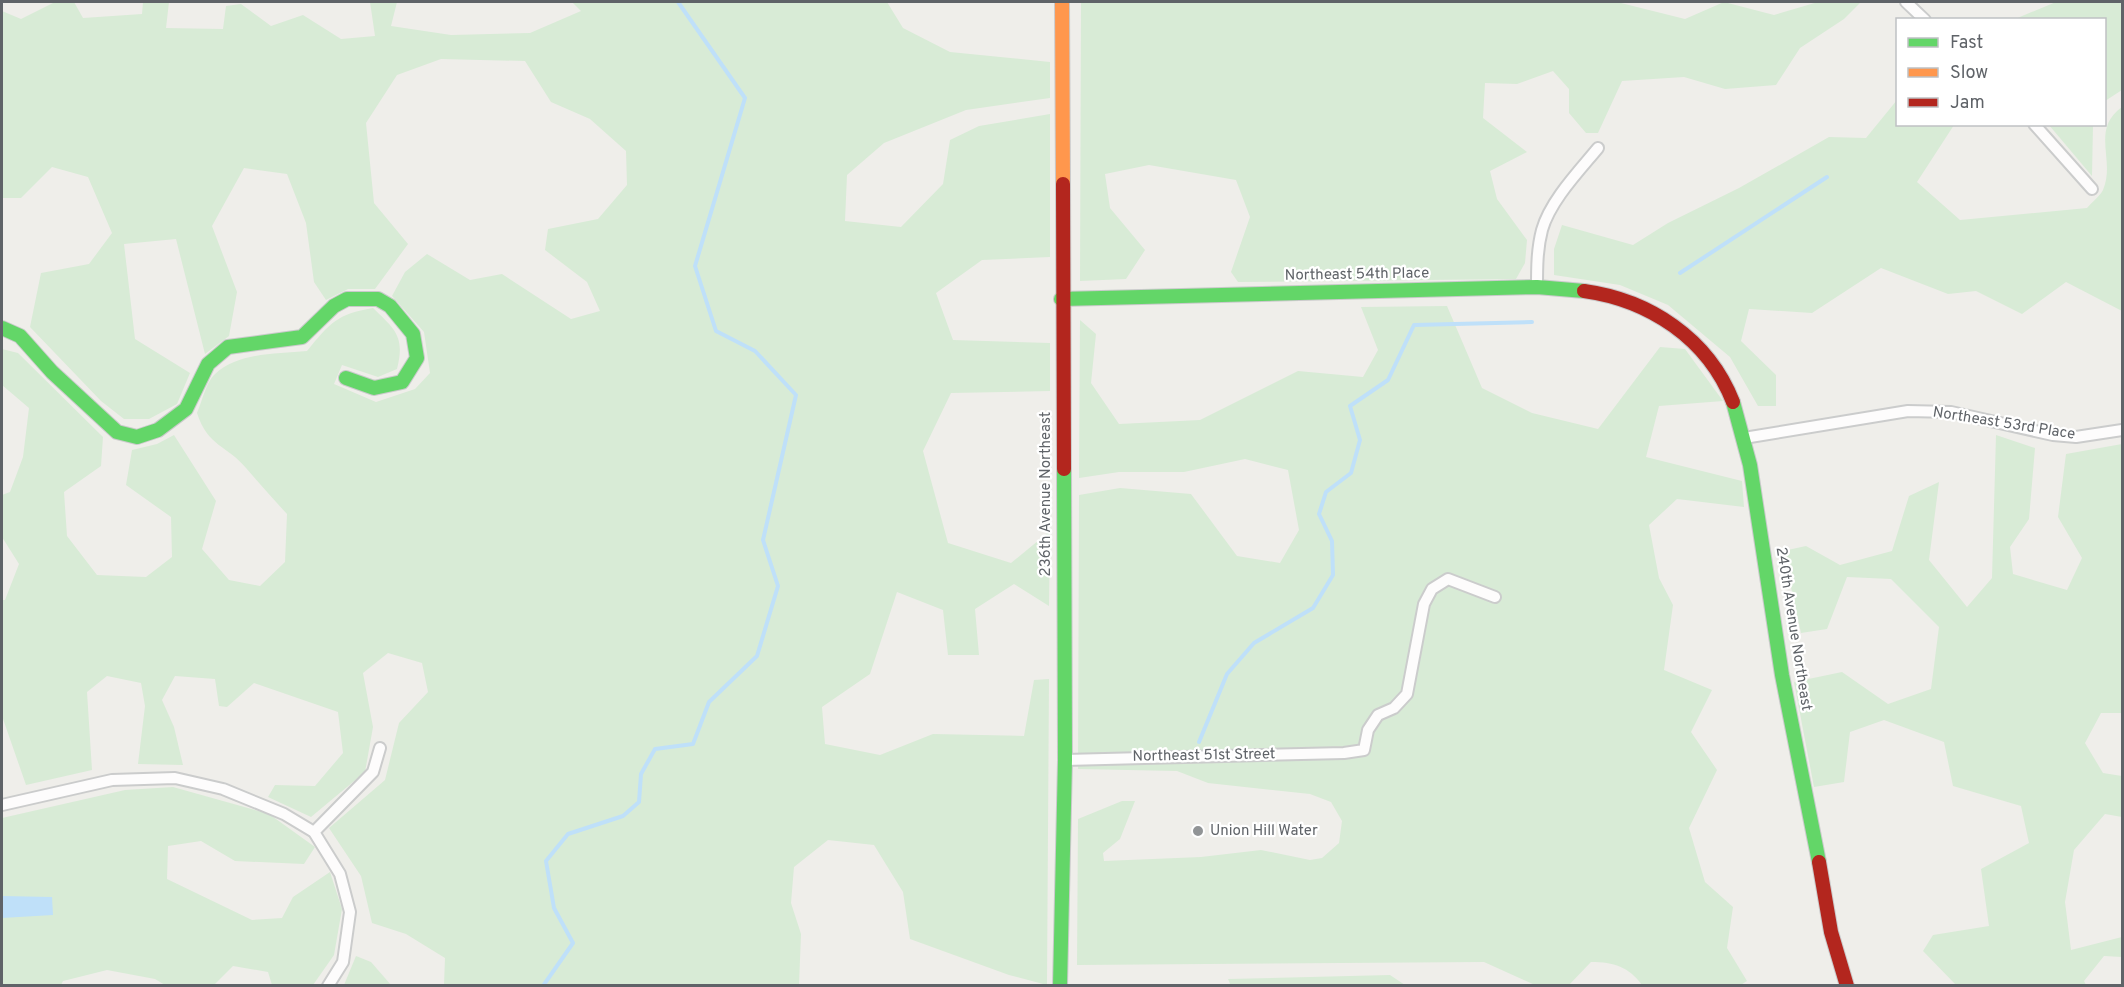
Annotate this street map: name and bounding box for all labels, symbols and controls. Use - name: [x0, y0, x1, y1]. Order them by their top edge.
- legend: [1896, 18, 2106, 126]
- text: Fast: [1950, 32, 1983, 55]
- text: Slow: [1950, 62, 1988, 85]
- text: Jam: [1950, 92, 1985, 115]
- street label: Northeast 54th Place: [1285, 264, 1429, 286]
- street label: Northeast 53rd Place: [1931, 403, 2077, 445]
- street label: 236th Avenue Northeast: [1037, 411, 1056, 577]
- street label: 240th Avenue Northeast: [1771, 546, 1815, 712]
- street label: Northeast 51st Street: [1132, 745, 1276, 767]
- place label: Union Hill Water: [1210, 822, 1318, 841]
- marker: Union Hill Water: [1191, 824, 1205, 838]

